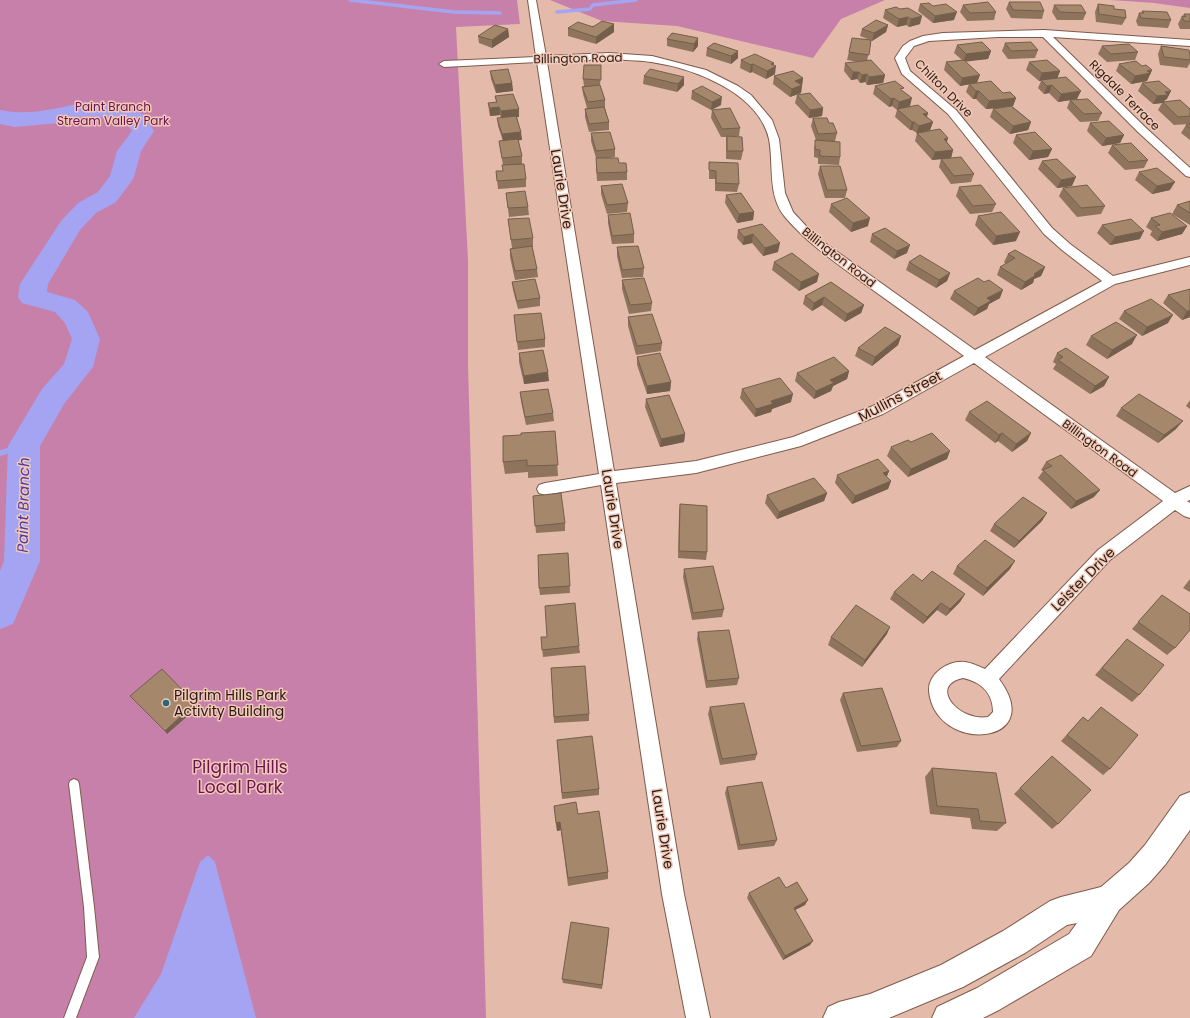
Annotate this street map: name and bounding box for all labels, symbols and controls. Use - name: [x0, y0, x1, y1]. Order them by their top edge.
- street label: Billington Road: [533, 49, 623, 67]
- street label: Chilton Drive: [911, 55, 977, 121]
- street label: Rigdale Terrace: [1086, 56, 1164, 134]
- park label: Paint Branch Stream Valley Park: [57, 98, 170, 129]
- street label: Laurie Drive: [546, 148, 578, 231]
- street label: Billington Road: [799, 223, 879, 291]
- street label: Mullins Street: [855, 365, 945, 427]
- street label: Billington Road: [1059, 415, 1141, 481]
- water label: Paint Branch: [12, 457, 34, 553]
- street label: Laurie Drive: [597, 468, 629, 551]
- street label: Leister Drive: [1046, 542, 1120, 616]
- place label: Pilgrim Hills Park Activity Building: [174, 685, 287, 721]
- marker: Pilgrim Hills Park Activity Building: [161, 698, 171, 708]
- park label: Pilgrim Hills Local Park: [192, 755, 288, 799]
- street label: Laurie Drive: [647, 788, 679, 871]

